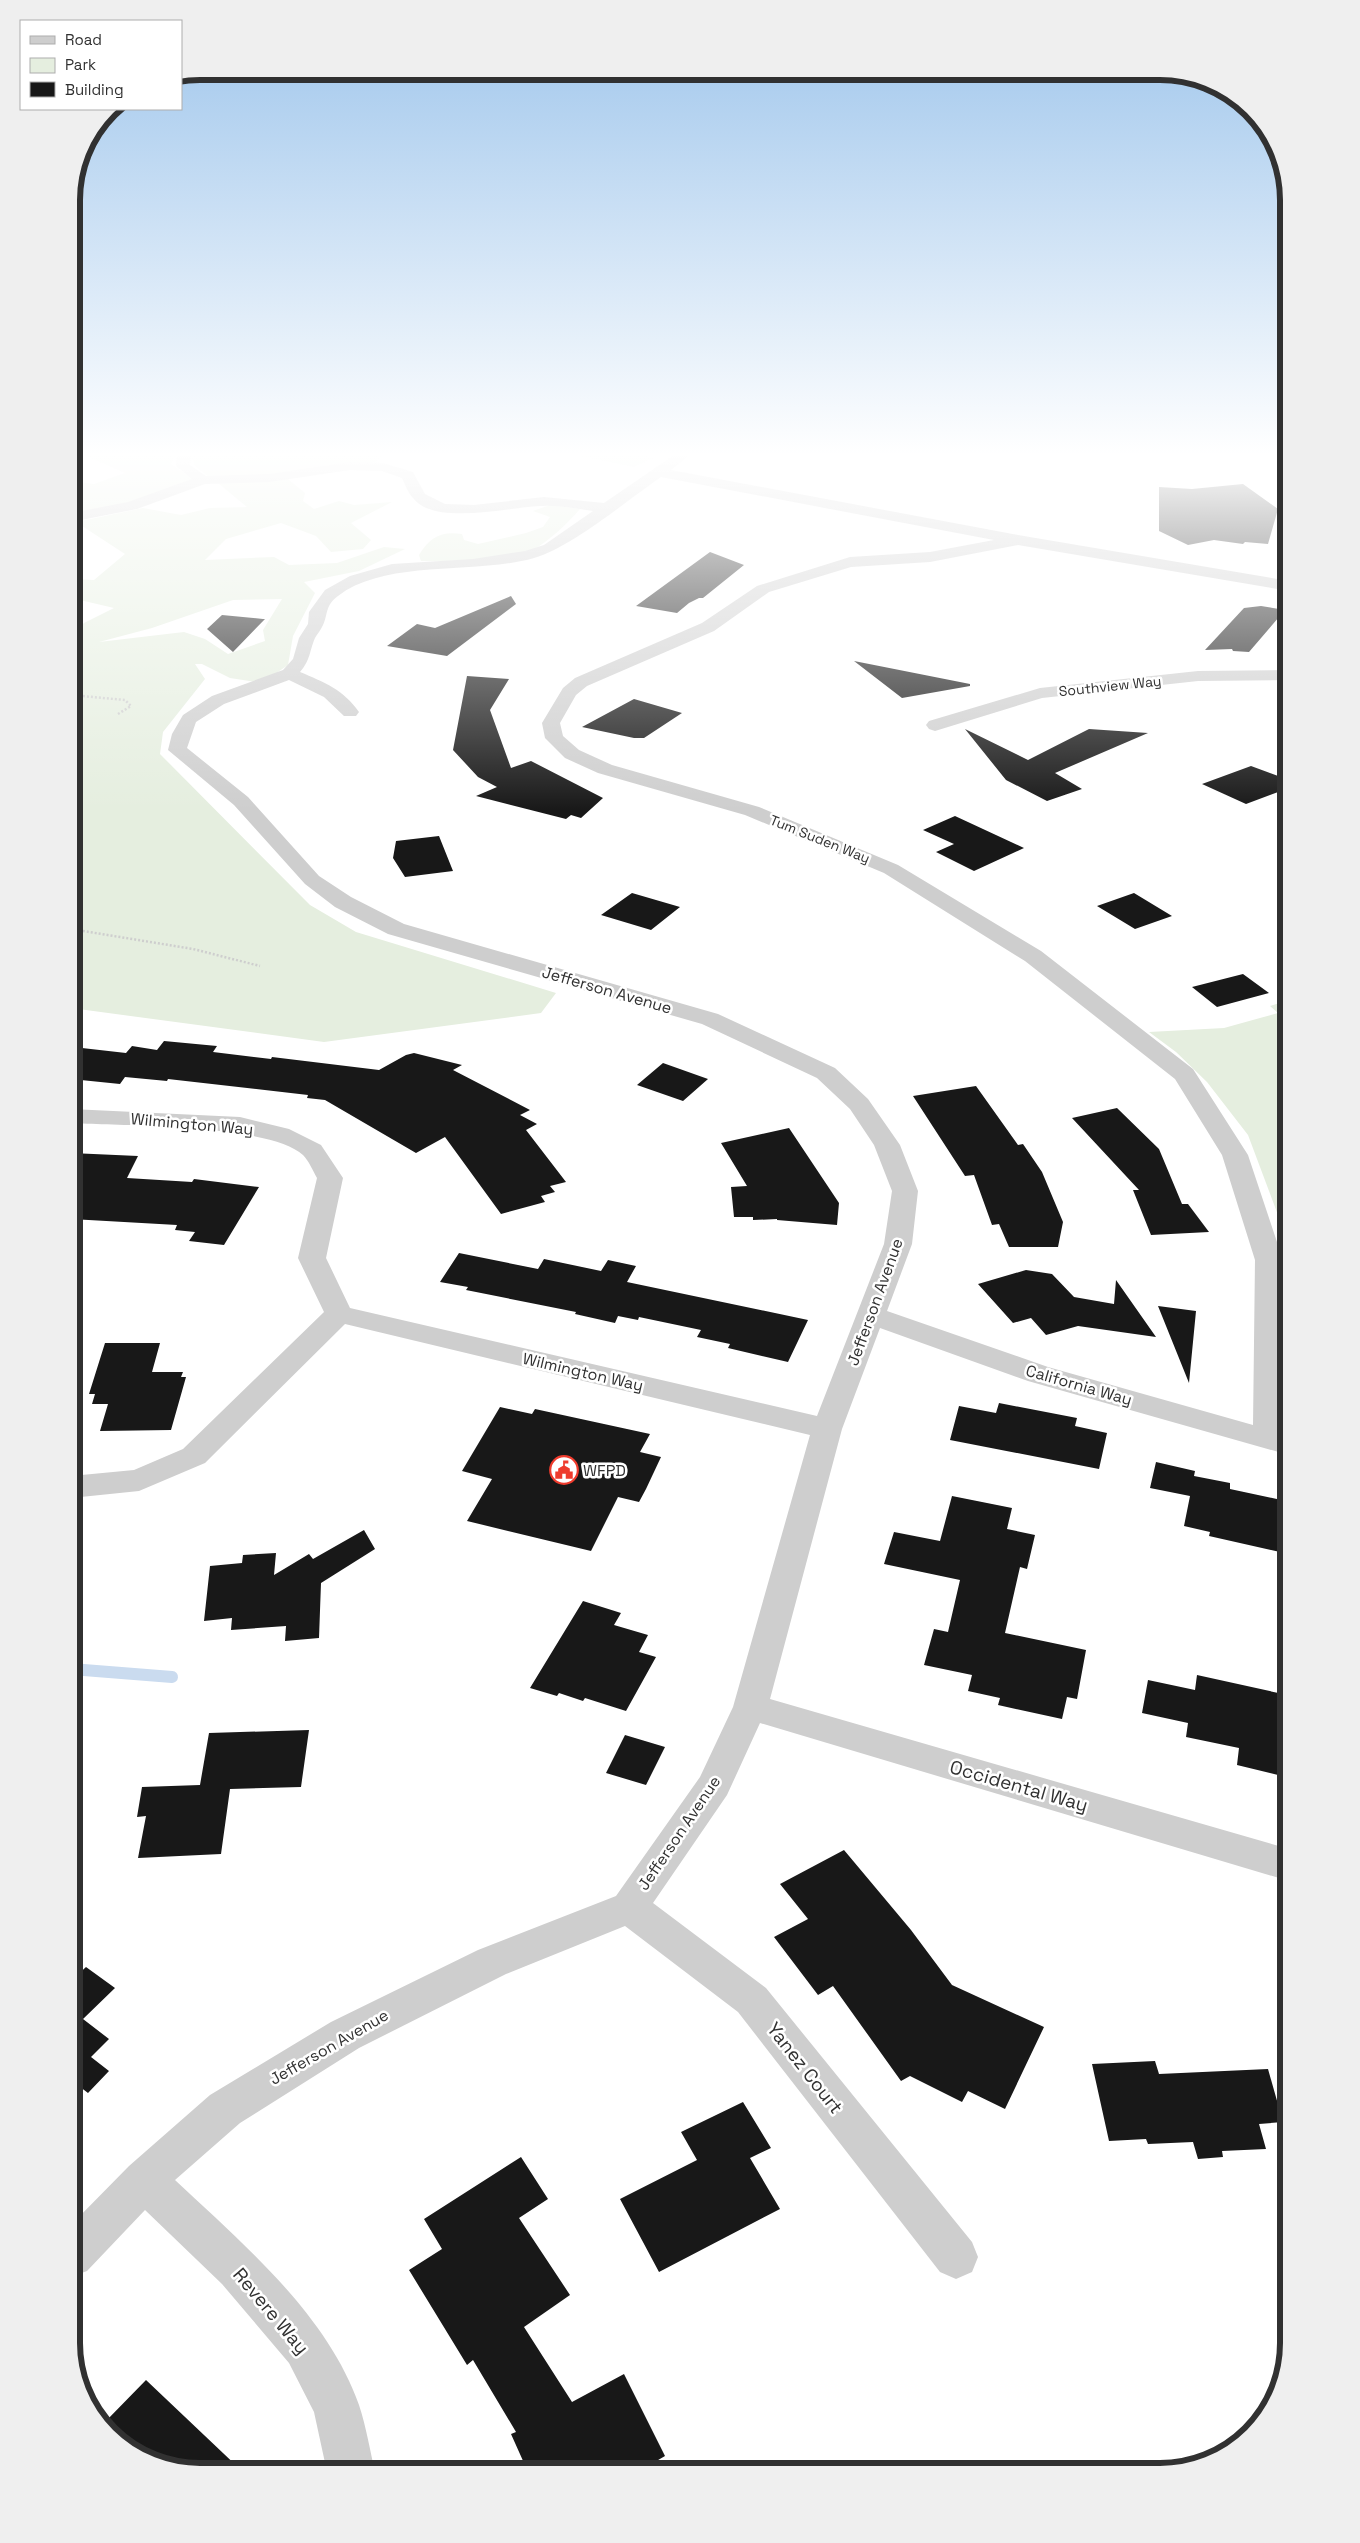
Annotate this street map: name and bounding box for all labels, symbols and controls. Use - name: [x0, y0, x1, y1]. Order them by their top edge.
- legend: [20, 20, 182, 110]
- text: Road: [65, 30, 102, 49]
- text: Park: [65, 55, 96, 74]
- text: Building: [65, 80, 124, 99]
- street label: Southview Way: [1058, 672, 1162, 700]
- street label: Tum Suden Way: [767, 811, 873, 867]
- street label: Jefferson Avenue: [540, 961, 674, 1019]
- street label: Wilmington Way: [130, 1108, 254, 1140]
- street label: Jefferson Avenue: [842, 1235, 908, 1369]
- street label: Wilmington Way: [521, 1348, 645, 1396]
- street label: California Way: [1023, 1360, 1135, 1410]
- public building icon: WFPD: [549, 1455, 579, 1485]
- place label: WFPD: [583, 1460, 626, 1481]
- street label: Occidental Way: [947, 1754, 1091, 1818]
- street label: Jefferson Avenue: [633, 1772, 725, 1894]
- street label: Jefferson Avenue: [266, 2004, 392, 2090]
- street label: Yanez Court: [761, 2017, 849, 2119]
- street label: Revere Way: [228, 2263, 314, 2359]

